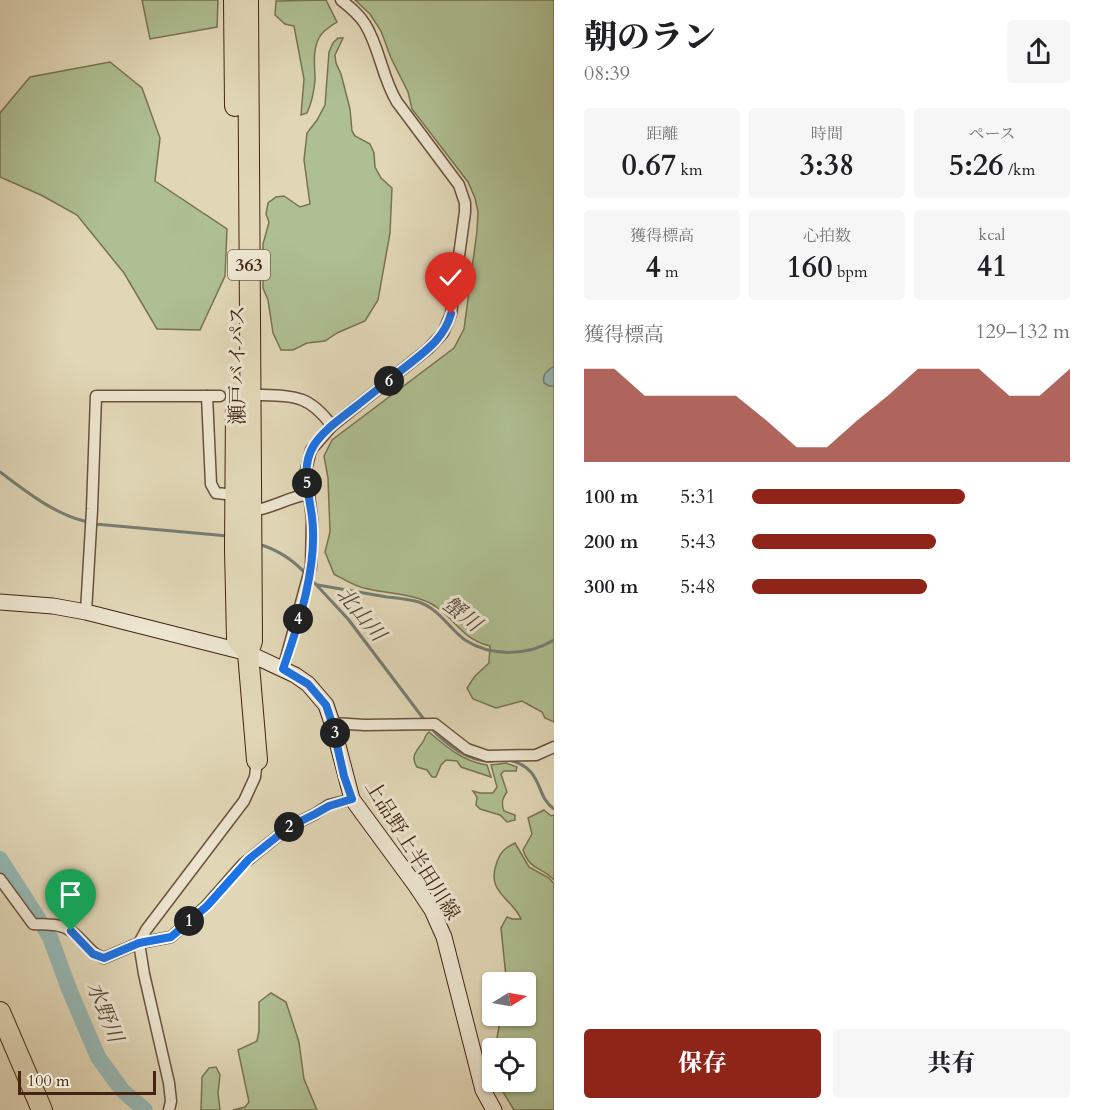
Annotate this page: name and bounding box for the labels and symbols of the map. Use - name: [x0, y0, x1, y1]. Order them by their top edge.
- road number: 363: [228, 250, 270, 280]
- pin: [425, 252, 476, 314]
- street label: 瀬戸バイパス: [224, 305, 251, 425]
- pin: 6: [374, 366, 404, 396]
- pin: 5: [292, 468, 322, 498]
- water label: 北山川: [329, 581, 393, 649]
- water label: 蟹川: [436, 590, 489, 640]
- pin: 4: [283, 604, 313, 634]
- pin: 3: [320, 718, 350, 748]
- street label: 上品野上半田川線: [359, 775, 466, 925]
- pin: 2: [274, 812, 304, 842]
- pin: [45, 869, 96, 931]
- pin: 1: [174, 906, 204, 936]
- north arrow: [482, 972, 536, 1026]
- water label: 水野川: [79, 978, 131, 1049]
- scale bar: [18, 1068, 156, 1096]

